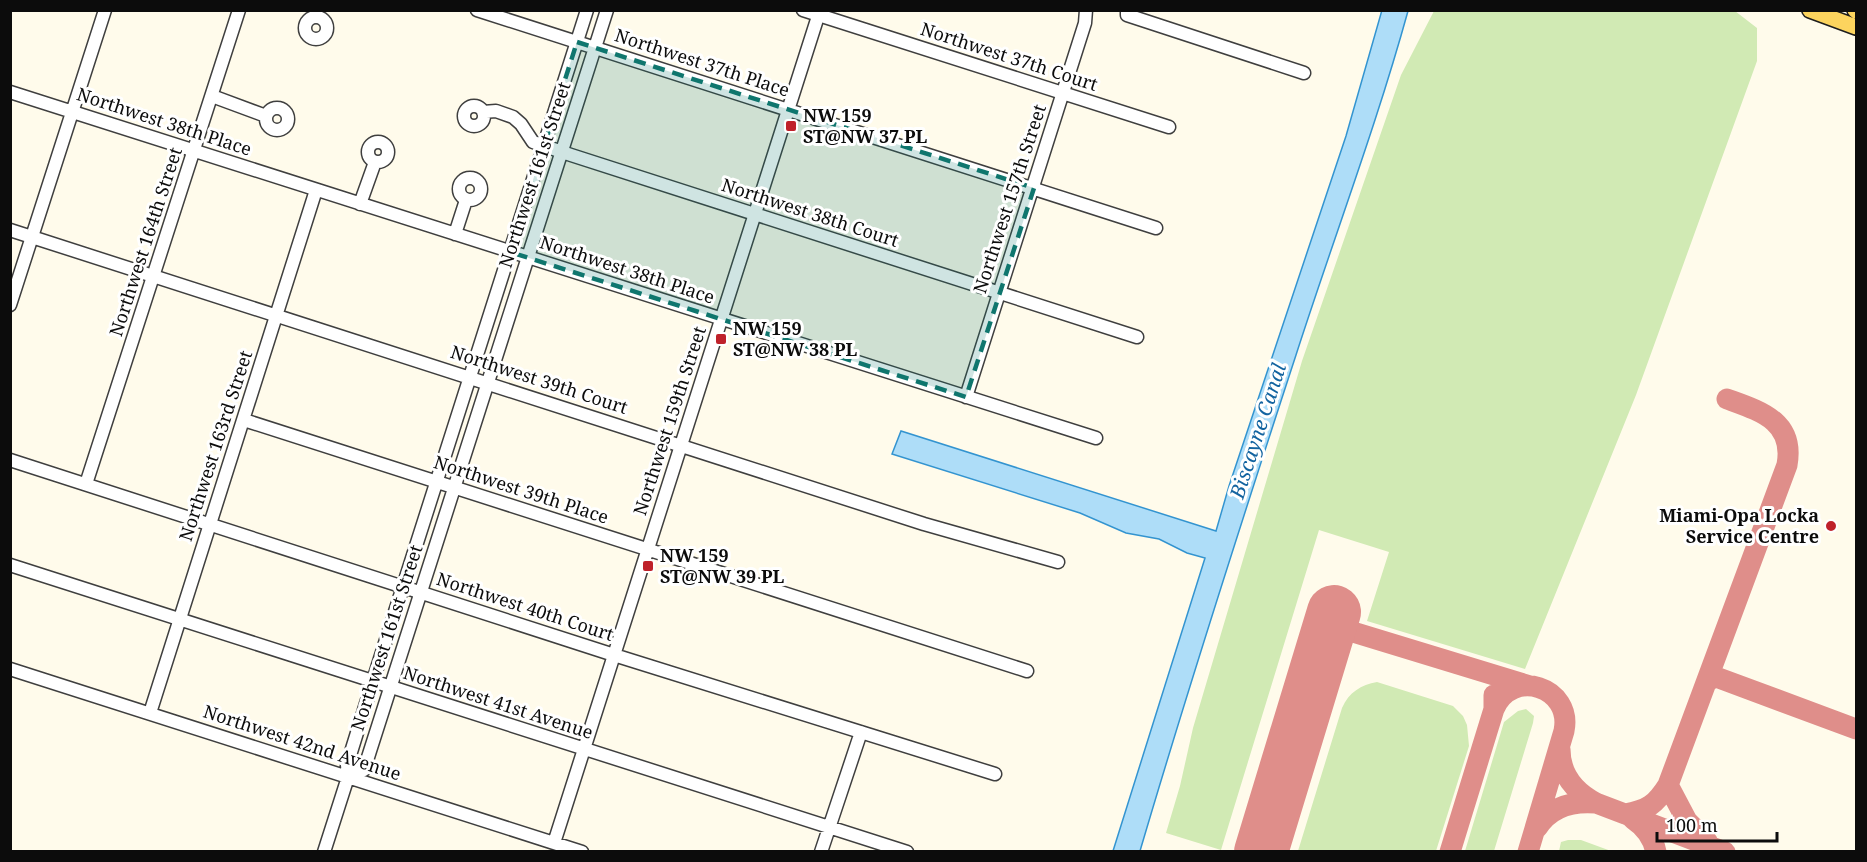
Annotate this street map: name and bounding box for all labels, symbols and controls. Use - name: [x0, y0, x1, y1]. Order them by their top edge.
- street label: Northwest 37th Court: [918, 16, 1101, 96]
- street label: Northwest 37th Place: [612, 22, 793, 102]
- street label: Northwest 161st Street: [493, 79, 575, 271]
- street label: Northwest 38th Place: [74, 81, 255, 161]
- street label: Northwest 157th Street: [967, 101, 1051, 296]
- place label: NW 159 ST@NW 37 PL: [803, 103, 927, 148]
- marker: NW 159 ST@NW 37 PL: [784, 119, 798, 133]
- street label: Northwest 164th Street: [103, 144, 187, 339]
- street label: Northwest 38th Court: [719, 172, 902, 252]
- street label: Northwest 38th Place: [537, 229, 718, 309]
- place label: NW 159 ST@NW 38 PL: [733, 316, 857, 361]
- street label: Northwest 159th Street: [627, 323, 711, 518]
- marker: NW 159 ST@NW 38 PL: [714, 332, 728, 346]
- street label: Northwest 39th Court: [448, 339, 631, 419]
- street label: Northwest 163rd Street: [173, 347, 257, 544]
- water label: Biscayne Canal: [1223, 360, 1292, 503]
- street label: Northwest 39th Place: [431, 449, 612, 529]
- place label: Miami-Opa Locka Service Centre: [1659, 503, 1819, 548]
- marker: Miami-Opa Locka Service Centre: [1824, 519, 1838, 533]
- street label: Northwest 161st Street: [345, 542, 427, 734]
- place label: NW 159 ST@NW 39 PL: [660, 543, 784, 588]
- marker: NW 159 ST@NW 39 PL: [641, 559, 655, 573]
- street label: Northwest 40th Court: [434, 566, 617, 646]
- street label: Northwest 41st Avenue: [400, 660, 596, 744]
- street label: Northwest 42nd Avenue: [200, 699, 404, 785]
- scale bar: [1657, 805, 1777, 843]
- text: 100 m: [1666, 813, 1718, 837]

